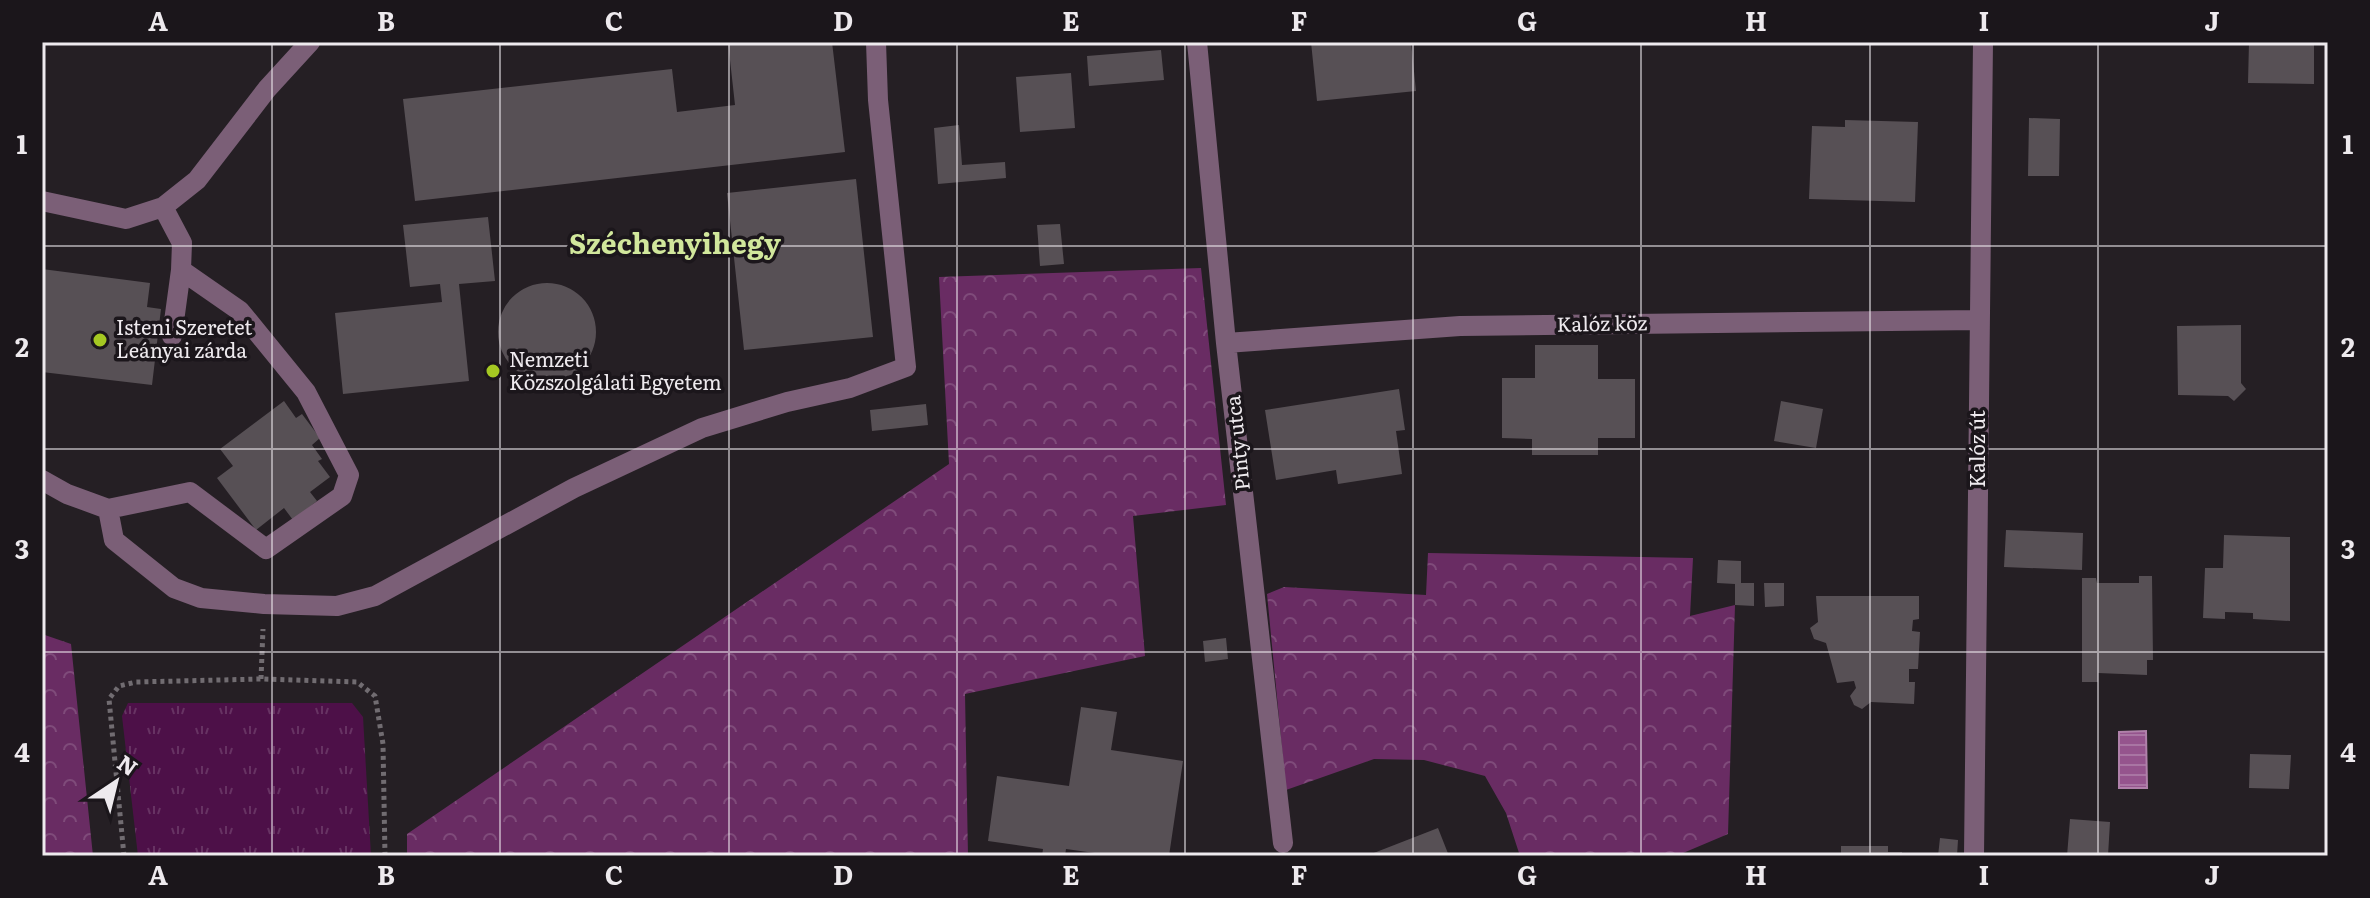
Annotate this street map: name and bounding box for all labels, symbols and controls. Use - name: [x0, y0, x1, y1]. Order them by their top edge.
- text: A: [148, 0, 168, 39]
- text: B: [377, 0, 395, 39]
- text: C: [605, 0, 623, 39]
- text: D: [833, 0, 853, 39]
- text: E: [1062, 0, 1080, 39]
- text: F: [1291, 0, 1307, 39]
- text: G: [1517, 0, 1537, 39]
- text: H: [1745, 0, 1767, 39]
- text: I: [1979, 0, 1989, 39]
- text: J: [2205, 0, 2220, 39]
- text: 1: [17, 123, 28, 162]
- text: 1: [2343, 123, 2354, 162]
- district label: Széchenyihegy: [569, 221, 782, 263]
- street label: Kalóz köz: [1556, 306, 1648, 338]
- place label: Isteni Szeretet Leányai zárda: [116, 311, 252, 364]
- text: 2: [15, 326, 29, 365]
- text: 2: [2341, 326, 2355, 365]
- marker: Isteni Szeretet Leányai zárda: [91, 331, 109, 349]
- place label: Nemzeti Közszolgálati Egyetem: [509, 343, 722, 396]
- marker: Nemzeti Közszolgálati Egyetem: [484, 362, 502, 380]
- street label: Pinty utca: [1216, 394, 1256, 492]
- street label: Kalóz út: [1961, 410, 1991, 488]
- text: 3: [15, 528, 29, 567]
- text: 3: [2341, 528, 2355, 567]
- text: 4: [14, 731, 30, 770]
- text: 4: [2340, 731, 2356, 770]
- north arrow: [76, 742, 156, 822]
- text: N: [111, 746, 145, 783]
- text: A: [148, 854, 168, 893]
- text: B: [377, 854, 395, 893]
- text: C: [605, 854, 623, 893]
- text: D: [833, 854, 853, 893]
- text: E: [1062, 854, 1080, 893]
- text: F: [1291, 854, 1307, 893]
- text: G: [1517, 854, 1537, 893]
- text: H: [1745, 854, 1767, 893]
- text: I: [1979, 854, 1989, 893]
- text: J: [2205, 854, 2220, 893]

